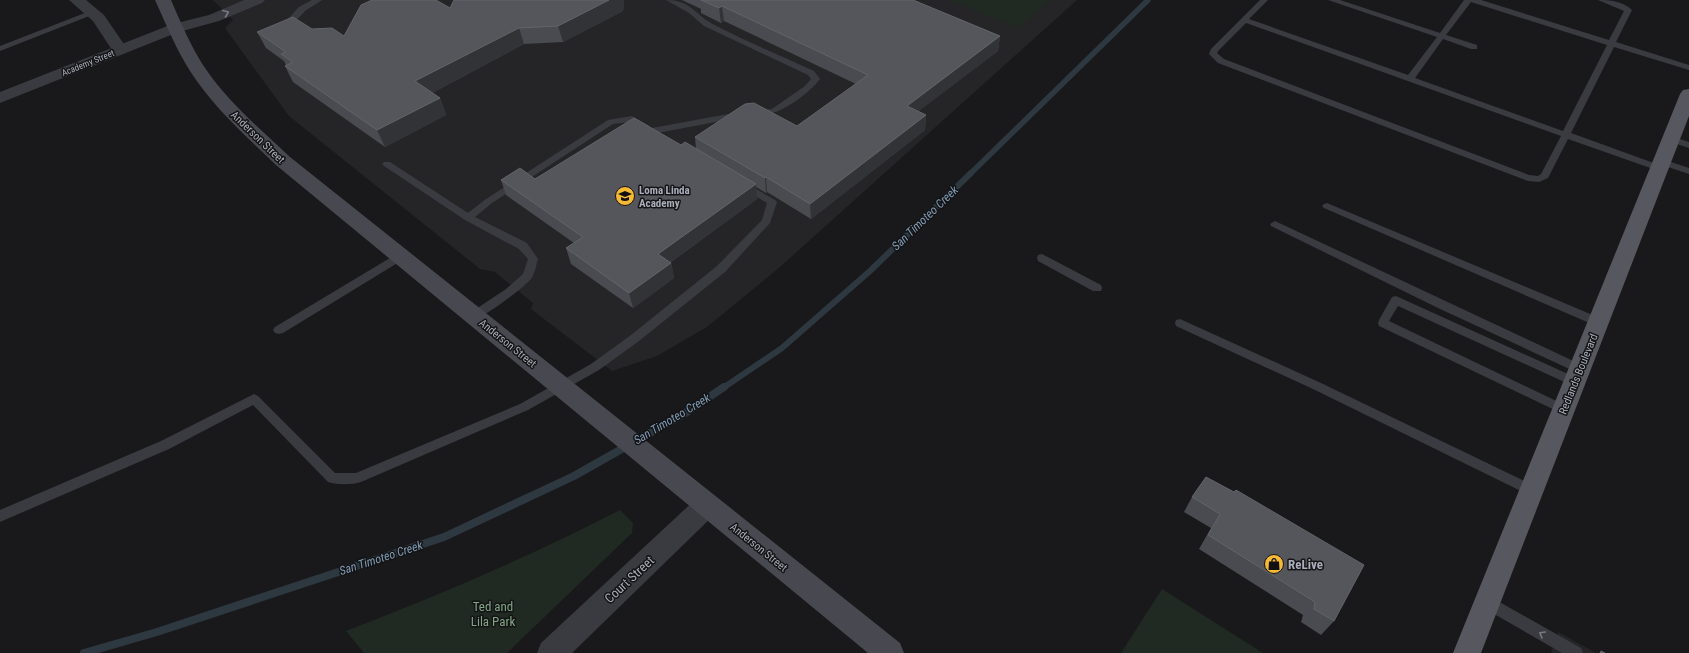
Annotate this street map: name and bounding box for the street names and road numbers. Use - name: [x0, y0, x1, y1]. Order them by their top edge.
- street label: Academy Street: [60, 48, 116, 78]
- street label: Anderson Street: [228, 108, 287, 166]
- street label: Anderson Street: [476, 316, 539, 370]
- street label: Redlands Boulevard: [1556, 332, 1601, 416]
- street label: Anderson Street: [727, 520, 790, 574]
- street label: Court Street: [602, 553, 657, 606]

